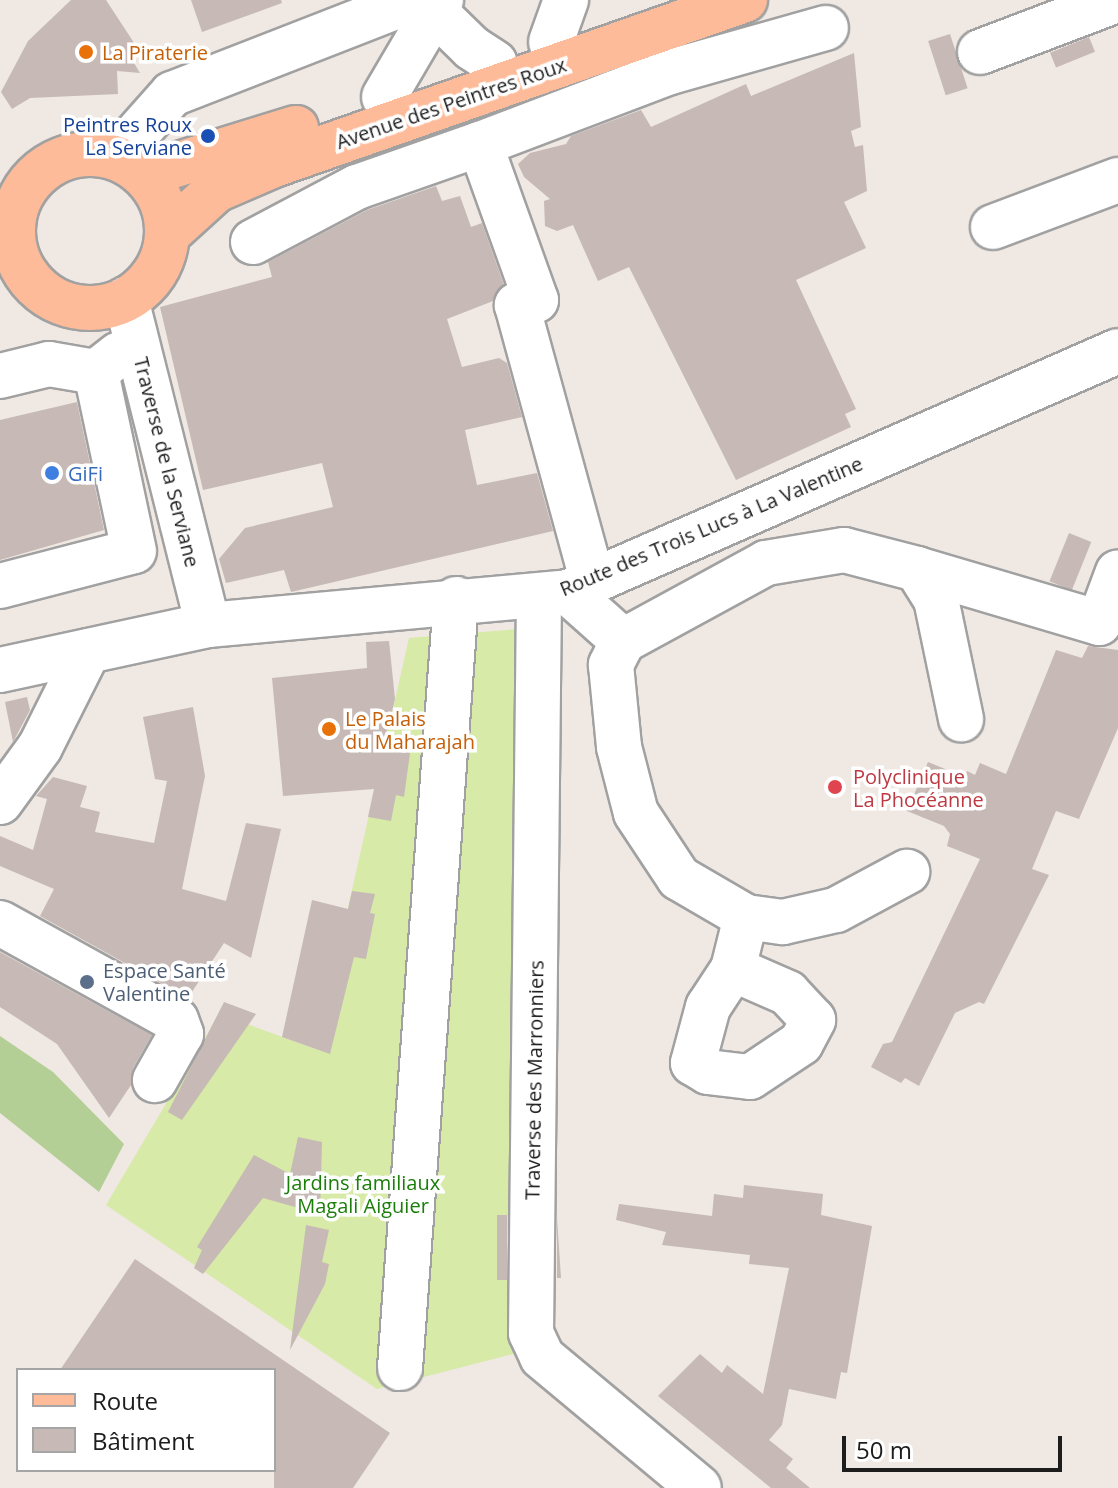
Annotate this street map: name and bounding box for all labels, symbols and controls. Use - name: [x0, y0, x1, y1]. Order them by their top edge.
- place label: La Piraterie: [102, 40, 208, 64]
- marker: La Piraterie: [77, 43, 95, 61]
- street label: Avenue des Peintres Roux: [333, 52, 569, 154]
- place label: Peintres Roux La Serviane: [63, 112, 192, 159]
- marker: Peintres Roux La Serviane: [199, 127, 217, 145]
- street label: Traverse de la Serviane: [129, 354, 205, 570]
- street label: Route des Trois Lucs à La Valentine: [556, 451, 866, 601]
- place label: GiFi: [68, 461, 103, 485]
- marker: GiFi: [43, 464, 61, 482]
- place label: Le Palais du Maharajah: [345, 706, 475, 753]
- marker: Le Palais du Maharajah: [320, 720, 338, 738]
- place label: Polyclinique La Phocéanne: [853, 764, 984, 811]
- marker: Polyclinique La Phocéanne: [824, 776, 846, 798]
- place label: Espace Santé Valentine: [103, 958, 226, 1005]
- street label: Traverse des Marronniers: [520, 960, 548, 1200]
- marker: Espace Santé Valentine: [78, 973, 96, 991]
- park label: Jardins familiaux Magali Aiguier: [286, 1171, 440, 1218]
- legend: [16, 1368, 276, 1472]
- text: Route: [92, 1384, 158, 1417]
- scale bar: [846, 1420, 1066, 1470]
- text: Bâtiment: [92, 1424, 194, 1457]
- text: 50 m: [856, 1433, 912, 1466]

